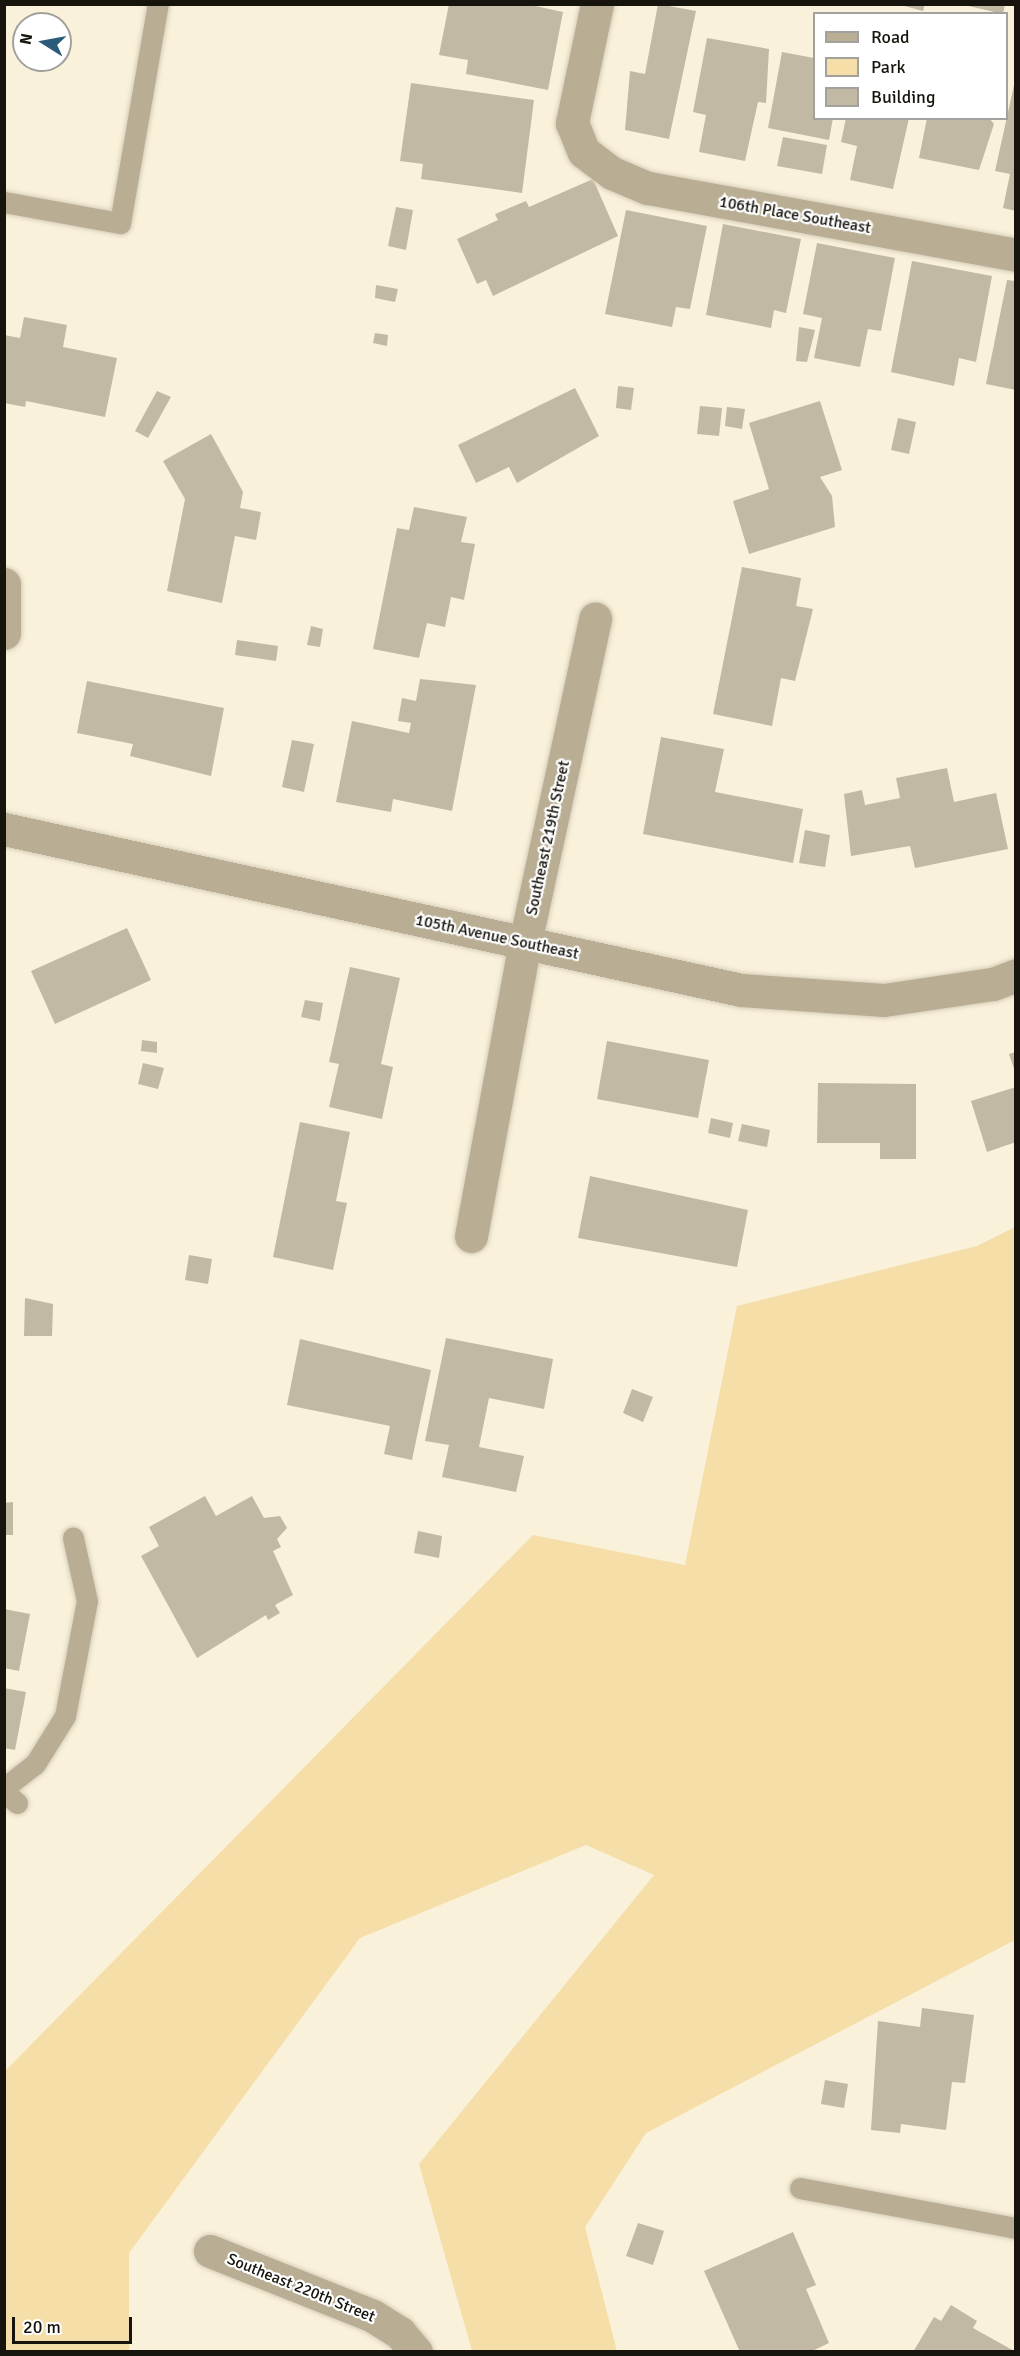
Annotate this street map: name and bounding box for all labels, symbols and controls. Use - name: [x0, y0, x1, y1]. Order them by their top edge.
- north arrow: [12, 12, 72, 72]
- legend: [813, 12, 1008, 120]
- text: Road: [871, 26, 910, 48]
- text: N: [15, 32, 37, 46]
- text: Park: [871, 56, 906, 78]
- text: Building: [871, 86, 935, 108]
- street label: 106th Place Southeast: [718, 192, 872, 238]
- street label: Southeast 219th Street: [522, 759, 574, 917]
- street label: 105th Avenue Southeast: [414, 910, 580, 964]
- street label: Southeast 220th Street: [224, 2250, 378, 2326]
- scale bar: [15, 2305, 135, 2343]
- text: 20 m: [23, 2316, 61, 2338]

